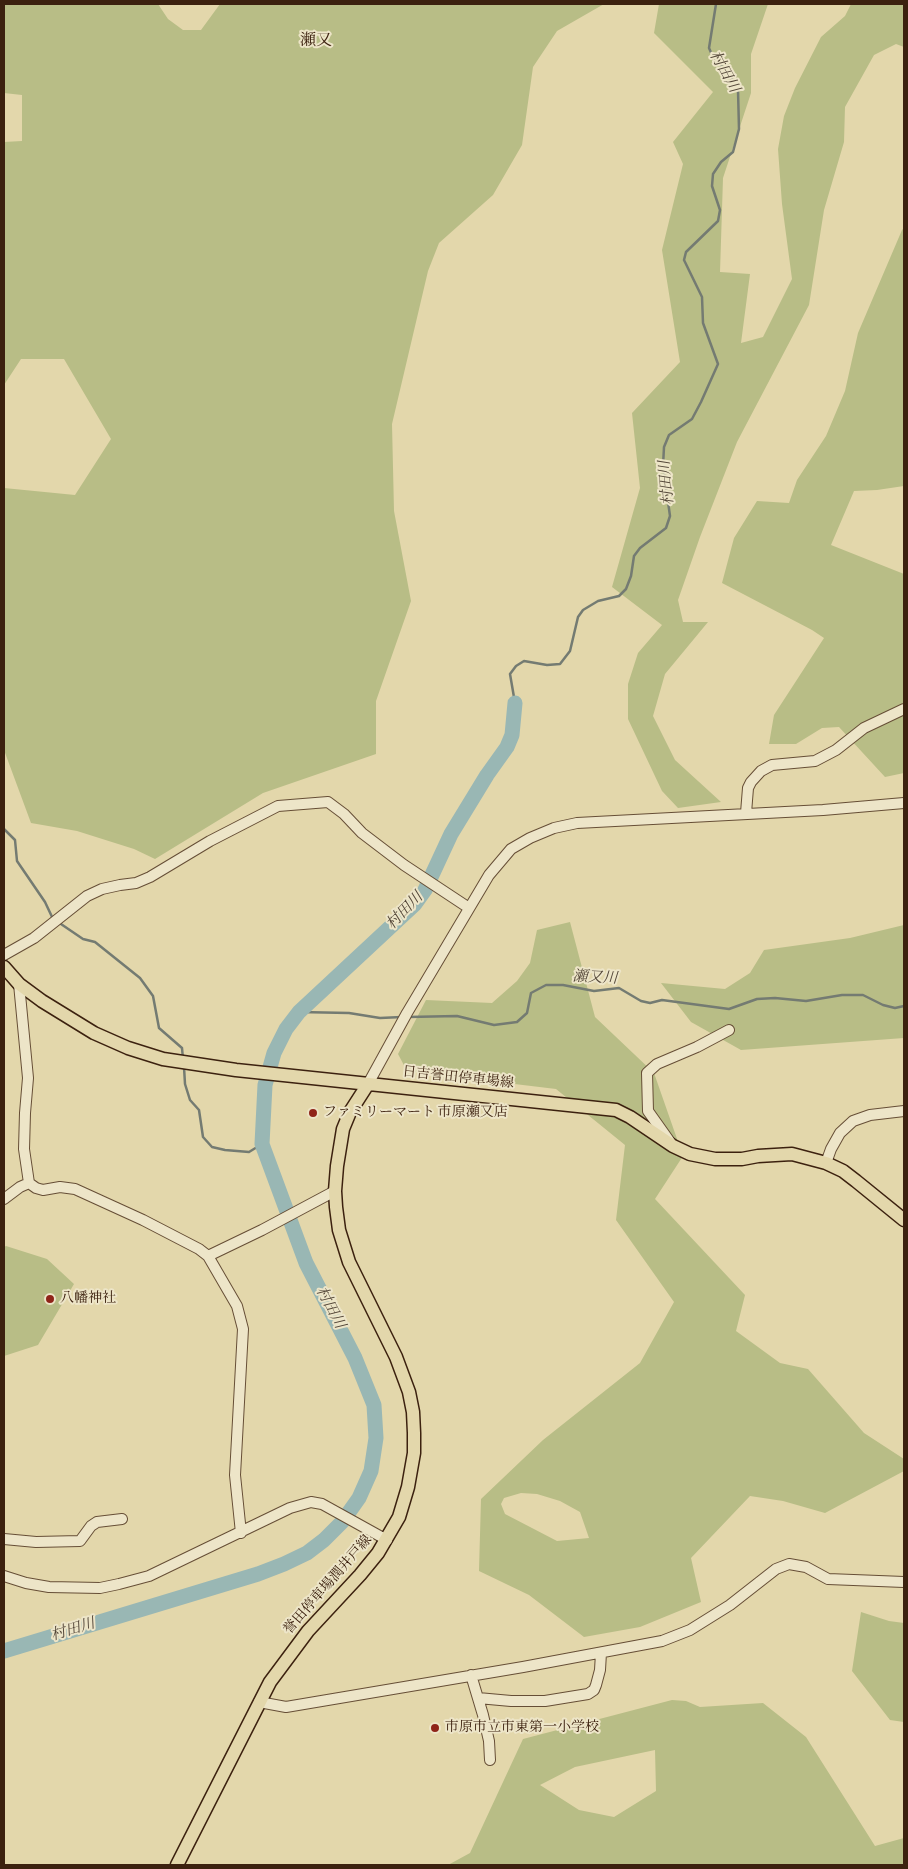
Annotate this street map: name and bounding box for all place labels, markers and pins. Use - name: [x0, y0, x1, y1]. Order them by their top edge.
- place label: ファミリーマート 市原瀬又店: [323, 1105, 508, 1121]
- marker: ファミリーマート 市原瀬又店: [307, 1107, 319, 1119]
- place label: 八幡神社: [60, 1291, 116, 1307]
- marker: 八幡神社: [44, 1293, 56, 1305]
- place label: 市原市立市東第一小学校: [445, 1720, 599, 1736]
- marker: 市原市立市東第一小学校: [429, 1722, 441, 1734]

